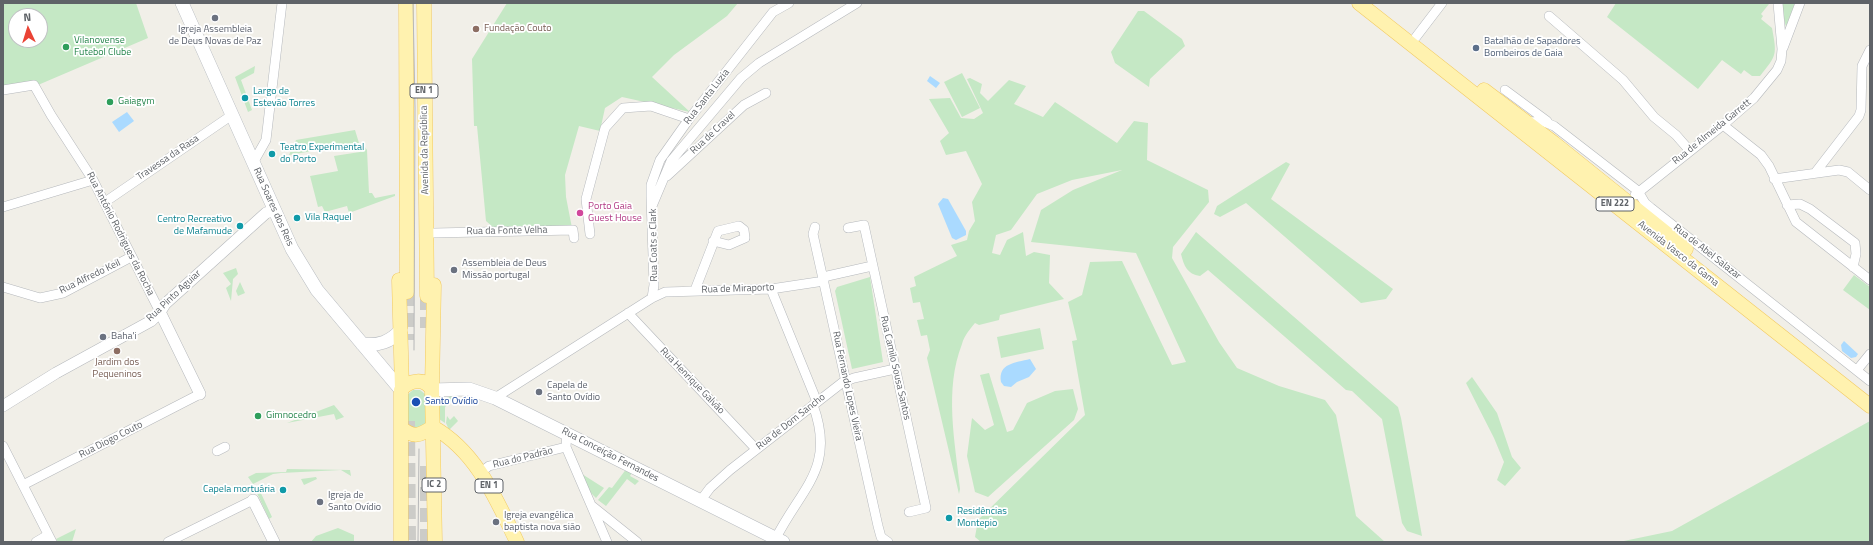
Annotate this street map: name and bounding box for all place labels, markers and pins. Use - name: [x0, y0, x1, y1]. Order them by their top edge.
- marker: Igreja Assembleia de Deus Novas de Paz: [210, 13, 220, 23]
- place label: Fundação Couto: [484, 23, 552, 35]
- place label: Igreja Assembleia de Deus Novas de Paz: [169, 24, 261, 48]
- marker: Fundação Couto: [471, 24, 481, 34]
- place label: Vilanovense Futebol Clube: [74, 35, 131, 58]
- place label: Batalhão de Sapadores Bombeiros de Gaia: [1484, 36, 1581, 60]
- marker: Vilanovense Futebol Clube: [61, 42, 71, 52]
- marker: Batalhão de Sapadores Bombeiros de Gaia: [1471, 43, 1481, 53]
- place label: Largo de Estevão Torres: [253, 86, 315, 110]
- marker: Largo de Estevão Torres: [240, 93, 250, 103]
- place label: Gaiagym: [118, 96, 155, 108]
- marker: Gaiagym: [105, 97, 115, 107]
- place label: Teatro Experimental do Porto: [280, 142, 364, 166]
- marker: Teatro Experimental do Porto: [267, 149, 277, 159]
- place label: Porto Gaia Guest House: [588, 201, 642, 224]
- marker: Porto Gaia Guest House: [575, 208, 585, 218]
- place label: Vila Raquel: [305, 212, 352, 224]
- marker: Vila Raquel: [292, 213, 302, 223]
- place label: Centro Recreativo de Mafamude: [157, 214, 232, 238]
- marker: Centro Recreativo de Mafamude: [235, 221, 245, 231]
- place label: Assembleia de Deus Missão portugal: [462, 258, 547, 282]
- marker: Assembleia de Deus Missão portugal: [449, 265, 459, 275]
- place label: Baha'i: [111, 331, 137, 343]
- marker: Baha'i: [98, 332, 108, 342]
- marker: Jardim dos Pequeninos: [112, 346, 122, 356]
- place label: Jardim dos Pequeninos: [92, 357, 142, 380]
- place label: Capela de Santo Ovídio: [547, 380, 600, 404]
- marker: Capela de Santo Ovídio: [534, 387, 544, 397]
- marker: Santo Ovídio: [410, 396, 422, 408]
- place label: Santo Ovídio: [425, 396, 478, 408]
- place label: Gimnocedro: [266, 410, 317, 422]
- marker: Gimnocedro: [253, 411, 263, 421]
- place label: Capela mortuária: [203, 484, 275, 496]
- marker: Capela mortuária: [278, 485, 288, 495]
- place label: Igreja de Santo Ovídio: [328, 490, 381, 514]
- marker: Igreja de Santo Ovídio: [315, 497, 325, 507]
- place label: Residências Montepio: [957, 506, 1007, 530]
- place label: Igreja evangélica baptista nova sião: [504, 510, 580, 534]
- marker: Residências Montepio: [944, 513, 954, 523]
- marker: Igreja evangélica baptista nova sião: [491, 517, 501, 527]

